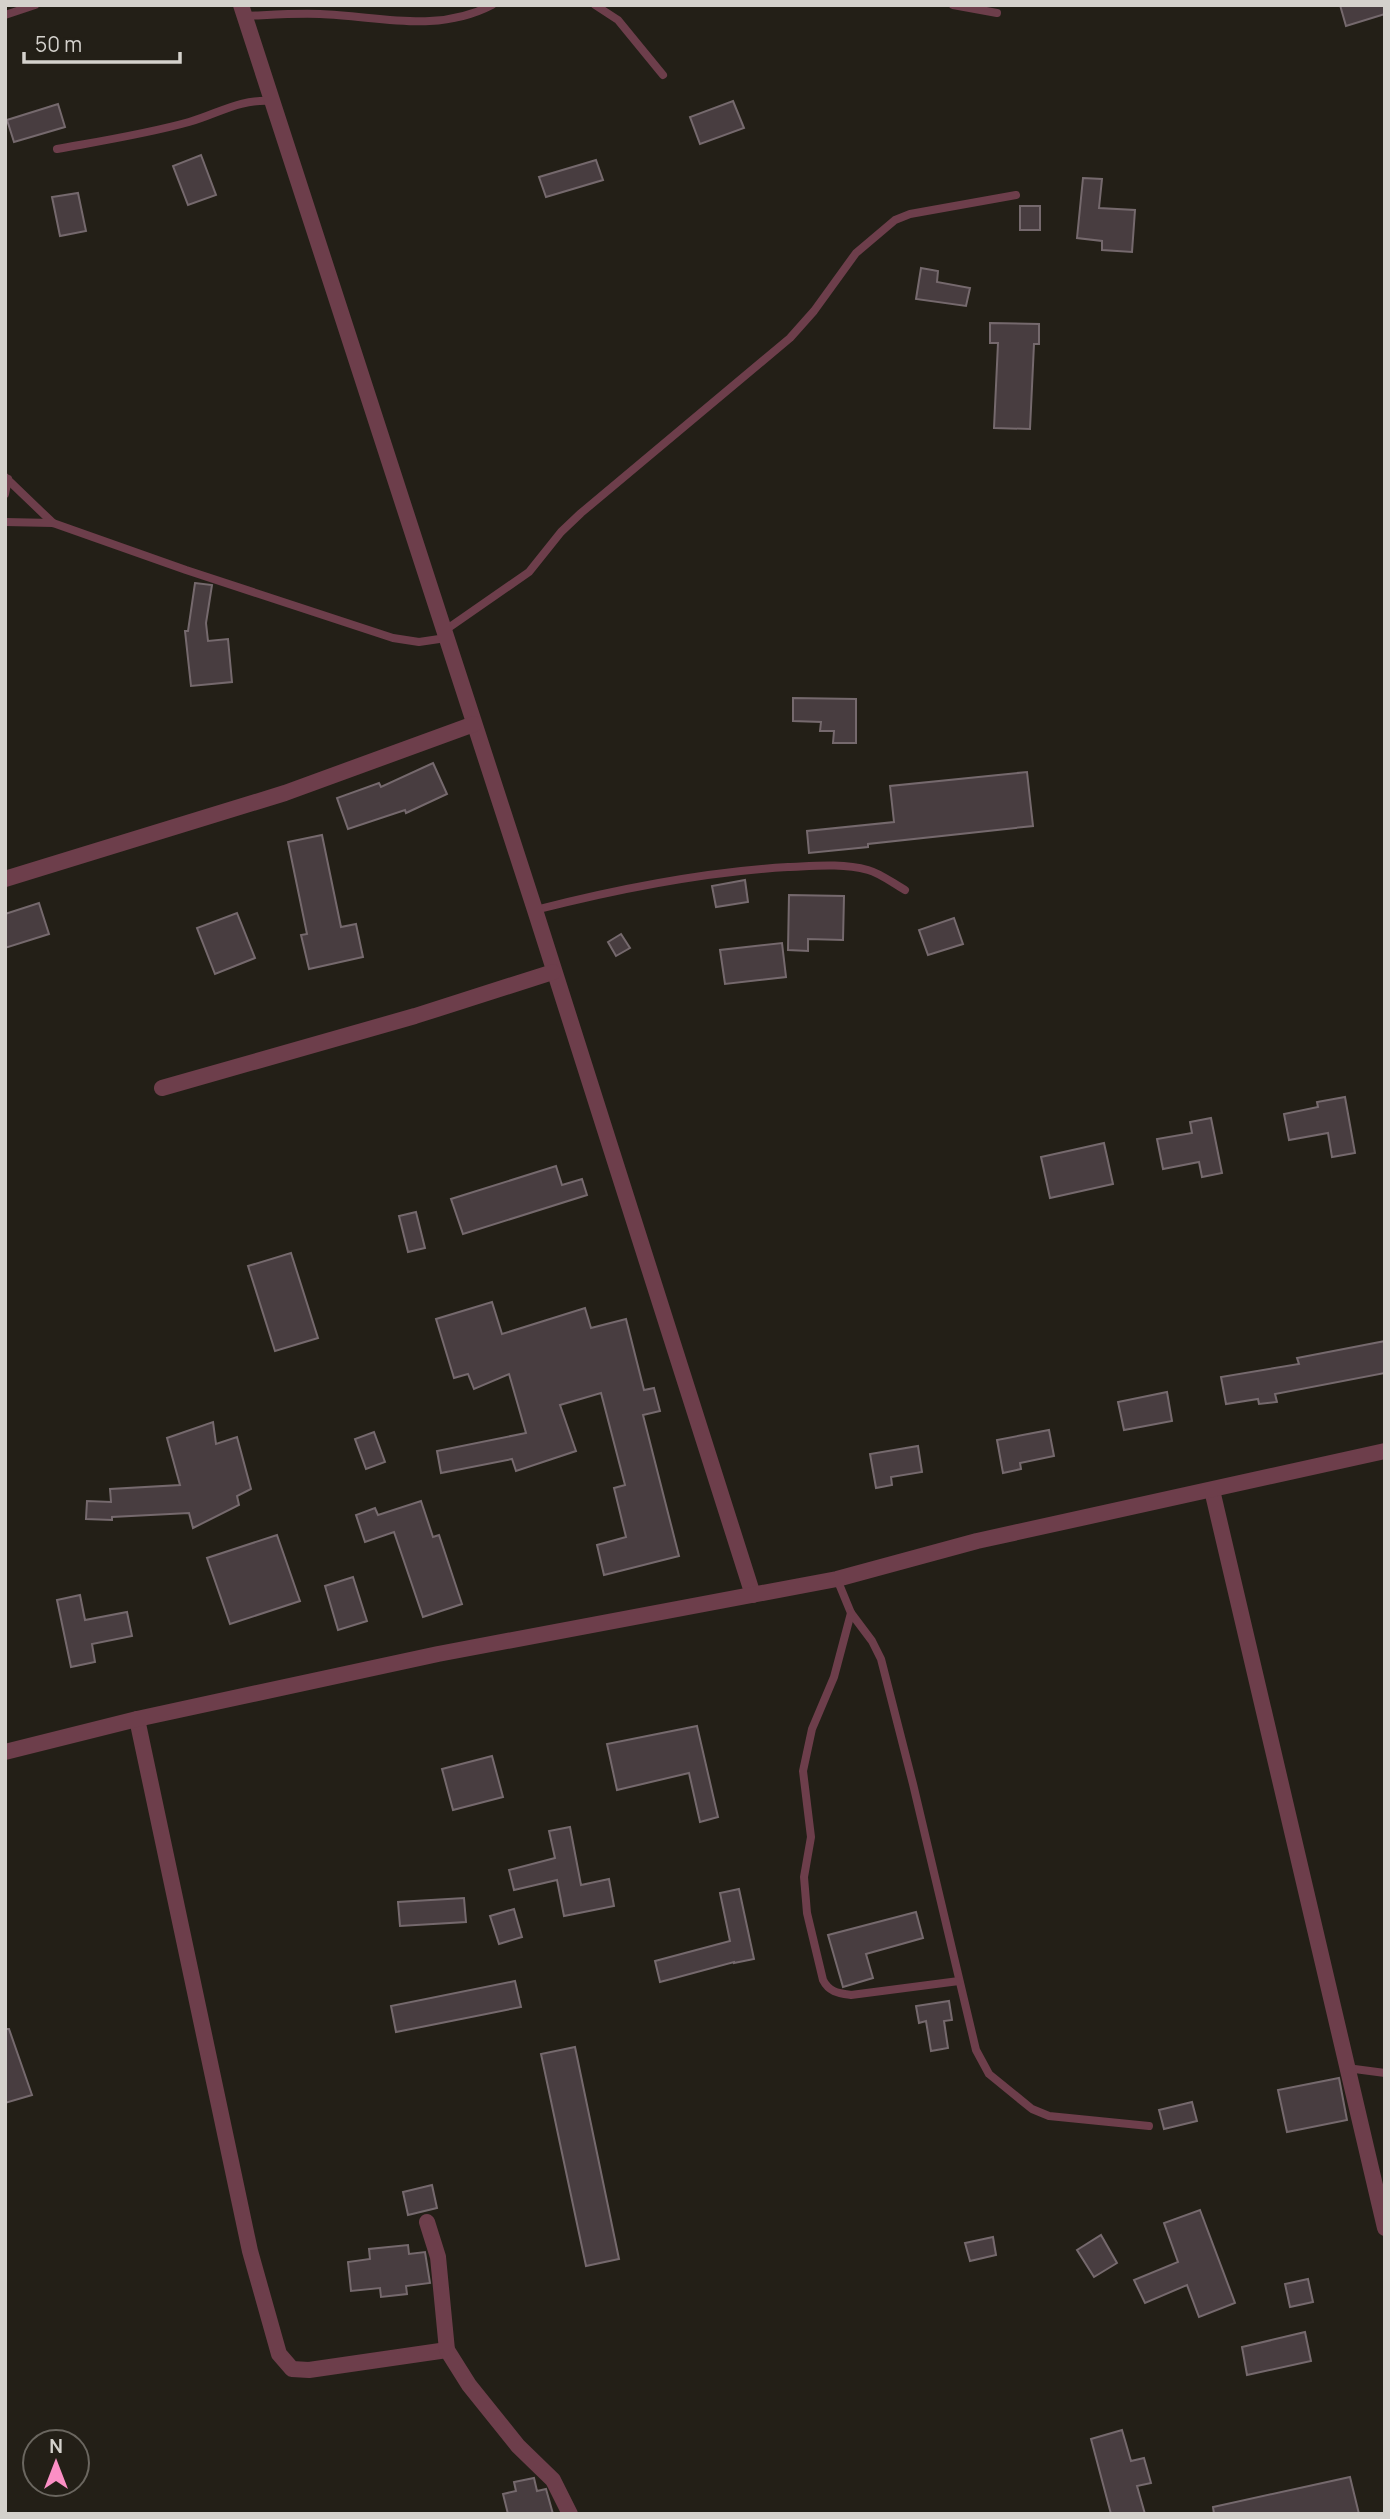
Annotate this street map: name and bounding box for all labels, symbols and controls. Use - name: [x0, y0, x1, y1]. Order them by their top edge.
- scale bar: [24, 21, 180, 65]
- text: 50 m: [35, 30, 82, 58]
- north arrow: [21, 2428, 91, 2498]
- text: N: [49, 2433, 63, 2459]

